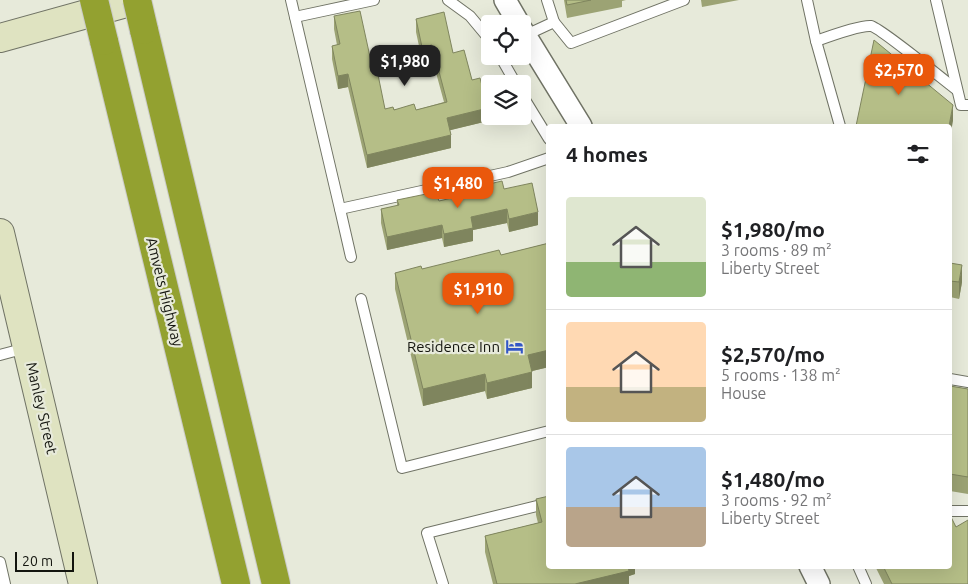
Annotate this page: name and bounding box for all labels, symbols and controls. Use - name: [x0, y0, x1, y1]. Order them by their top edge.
- map controls: [481, 15, 531, 125]
- button: locate: [481, 15, 531, 65]
- pin: $1,980: [364, 44, 446, 87]
- text: $1,980: [380, 52, 430, 70]
- pin: $2,570: [858, 54, 940, 96]
- text: $2,570: [874, 61, 924, 79]
- button: layers: [481, 75, 531, 125]
- icon: filters: [904, 140, 932, 168]
- text: 4 homes: [566, 142, 648, 166]
- pin: $1,480: [417, 166, 499, 209]
- text: $1,480: [433, 174, 483, 192]
- icon: home: [606, 217, 666, 277]
- text: $1,980/mo: [721, 217, 825, 241]
- street label: Amvets Highway: [143, 236, 187, 348]
- text: 3 rooms · 89 m²: [721, 241, 832, 259]
- text: Liberty Street: [721, 259, 820, 277]
- pin: $1,910: [437, 272, 519, 315]
- text: $1,910: [453, 280, 503, 298]
- hotel icon: Residence Inn: [504, 336, 524, 356]
- place label: Residence Inn: [407, 338, 500, 355]
- icon: home: [606, 342, 666, 402]
- text: $2,570/mo: [721, 342, 825, 366]
- street label: Manley Street: [23, 360, 61, 456]
- text: 5 rooms · 138 m²: [721, 366, 841, 384]
- text: House: [721, 384, 766, 402]
- icon: home: [606, 467, 666, 527]
- text: $1,480/mo: [721, 467, 825, 491]
- text: 3 rooms · 92 m²: [721, 491, 832, 509]
- text: Liberty Street: [721, 509, 820, 527]
- scale bar: [15, 549, 74, 572]
- text: 20 m: [22, 553, 53, 569]

